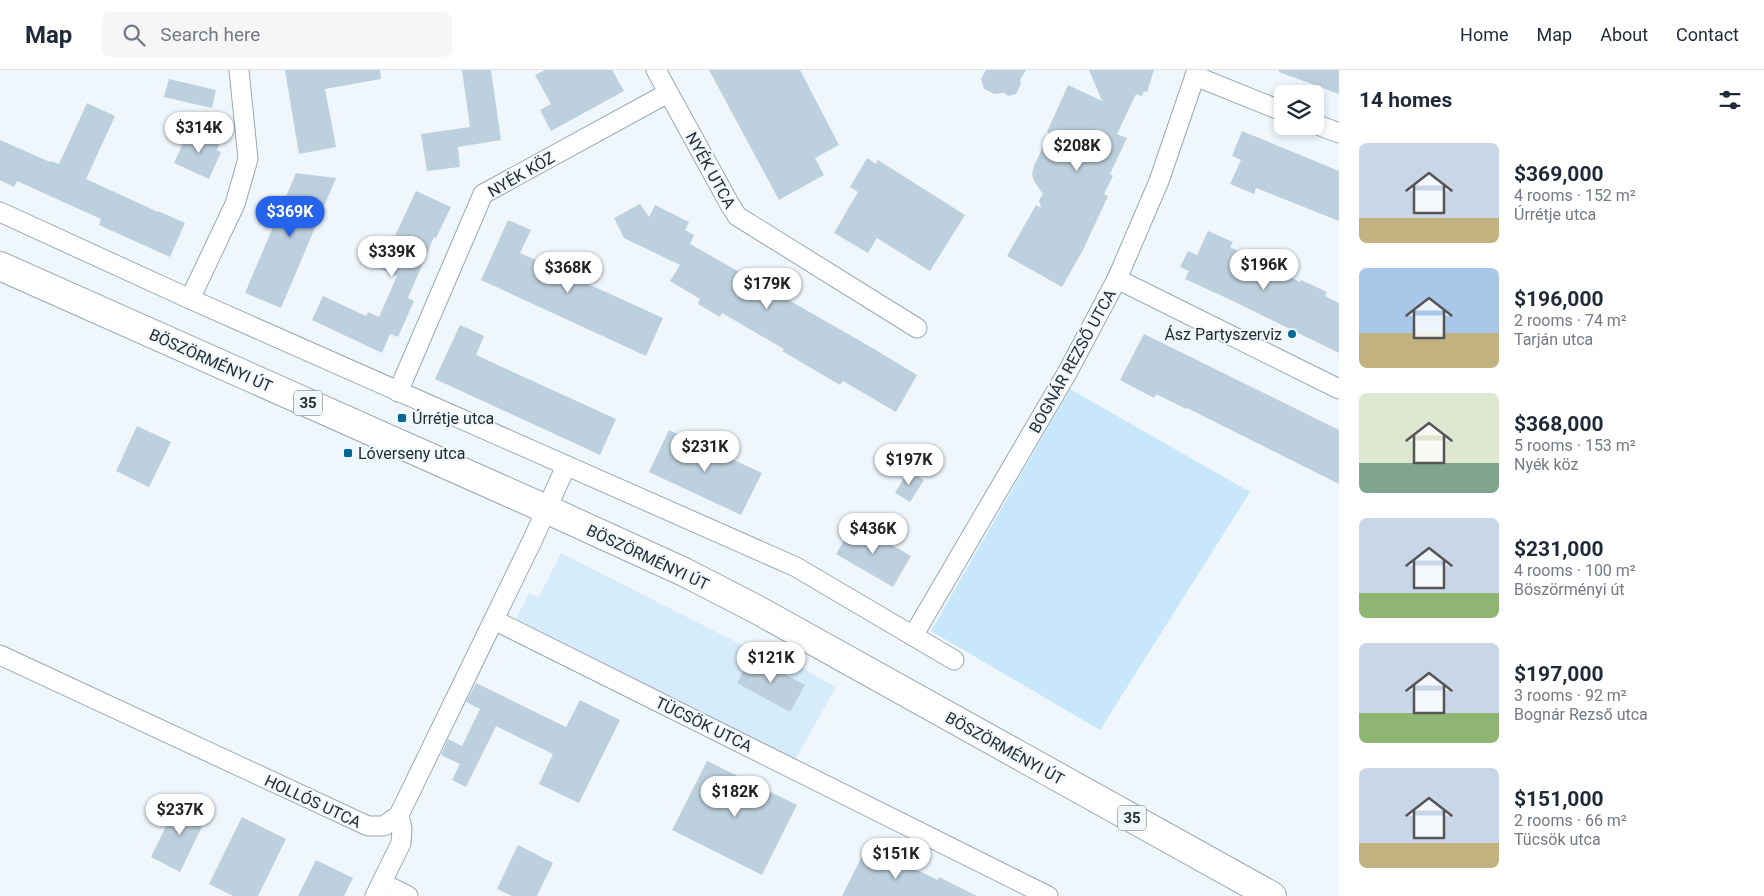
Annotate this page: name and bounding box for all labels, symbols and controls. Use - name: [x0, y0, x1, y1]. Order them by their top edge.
- search box: [102, 12, 452, 57]
- text: Map: [25, 21, 72, 49]
- icon: search: [120, 21, 148, 49]
- text: Search here: [160, 23, 260, 46]
- text: Home: [1460, 24, 1509, 45]
- text: Map: [1537, 24, 1572, 45]
- text: About: [1600, 24, 1648, 45]
- text: Contact: [1676, 24, 1739, 45]
- map controls: [1274, 85, 1324, 135]
- button: layers: [1274, 85, 1324, 135]
- icon: filters: [1716, 86, 1744, 114]
- text: 14 homes: [1359, 88, 1452, 112]
- pin: $314K: [164, 112, 234, 154]
- text: $314K: [176, 118, 222, 137]
- street label: NYÉK UTCA: [682, 129, 740, 212]
- pin: $208K: [1042, 129, 1112, 172]
- text: $208K: [1054, 136, 1100, 155]
- street label: NYÉK KÖZ: [484, 148, 558, 201]
- text: $369,000: [1514, 162, 1604, 186]
- icon: home: [1399, 163, 1459, 223]
- text: 4 rooms · 152 m²: [1514, 186, 1636, 205]
- pin: $369K: [255, 196, 325, 238]
- text: $369K: [267, 202, 313, 221]
- text: Úrrétje utca: [1514, 205, 1596, 224]
- pin: $339K: [357, 236, 427, 278]
- text: $339K: [369, 242, 415, 261]
- pin: $196K: [1229, 248, 1299, 291]
- pin: $368K: [533, 252, 603, 294]
- text: $196K: [1241, 255, 1287, 274]
- text: $368K: [545, 258, 591, 277]
- pin: $179K: [732, 268, 802, 310]
- text: $179K: [744, 274, 790, 293]
- street label: BOGNÁR REZSŐ UTCA: [1024, 285, 1120, 436]
- text: $196,000: [1514, 287, 1604, 311]
- icon: home: [1399, 288, 1459, 348]
- text: 2 rooms · 74 m²: [1514, 311, 1627, 330]
- street label: BÖSZÖRMÉNYI ÚT: [146, 325, 276, 396]
- place label: Ász Partyszerviz: [1164, 325, 1282, 344]
- marker: Ász Partyszerviz: [1286, 328, 1298, 340]
- text: Tarján utca: [1514, 330, 1593, 349]
- road number: 35: [294, 390, 322, 416]
- place label: Úrrétje utca: [412, 409, 494, 428]
- marker: Úrrétje utca: [396, 412, 408, 424]
- text: $368,000: [1514, 412, 1604, 436]
- icon: home: [1399, 413, 1459, 473]
- pin: $231K: [670, 430, 740, 473]
- text: 5 rooms · 153 m²: [1514, 436, 1636, 455]
- text: $231K: [682, 437, 728, 456]
- place label: Lóverseny utca: [358, 444, 465, 463]
- pin: $197K: [874, 444, 944, 486]
- marker: Lóverseny utca: [342, 447, 354, 459]
- text: $197K: [886, 450, 932, 469]
- text: Nyék köz: [1514, 455, 1579, 474]
- pin: $436K: [838, 512, 908, 555]
- text: $436K: [850, 519, 896, 538]
- street label: BÖSZÖRMÉNYI ÚT: [584, 521, 712, 594]
- text: $231,000: [1514, 537, 1604, 561]
- icon: home: [1399, 538, 1459, 598]
- text: 4 rooms · 100 m²: [1514, 561, 1636, 580]
- text: Böszörményi út: [1514, 580, 1625, 599]
- pin: $121K: [736, 642, 806, 684]
- text: $121K: [748, 648, 794, 667]
- text: $197,000: [1514, 662, 1604, 686]
- icon: home: [1399, 663, 1459, 723]
- text: 3 rooms · 92 m²: [1514, 686, 1627, 705]
- street label: TÜCSÖK UTCA: [652, 693, 756, 756]
- text: Bognár Rezső utca: [1514, 705, 1648, 724]
- street label: BÖSZÖRMÉNYI ÚT: [942, 708, 1068, 789]
- street label: HOLLÓS UTCA: [262, 770, 365, 832]
- pin: $182K: [700, 776, 770, 818]
- text: $182K: [712, 782, 758, 801]
- text: $151,000: [1514, 787, 1604, 811]
- icon: home: [1399, 788, 1459, 848]
- pin: $237K: [145, 794, 215, 836]
- text: $237K: [157, 800, 203, 819]
- road number: 35: [1118, 806, 1146, 830]
- text: 2 rooms · 66 m²: [1514, 811, 1627, 830]
- text: Tücsök utca: [1514, 830, 1601, 849]
- pin: $151K: [861, 838, 931, 880]
- text: $151K: [873, 844, 919, 863]

